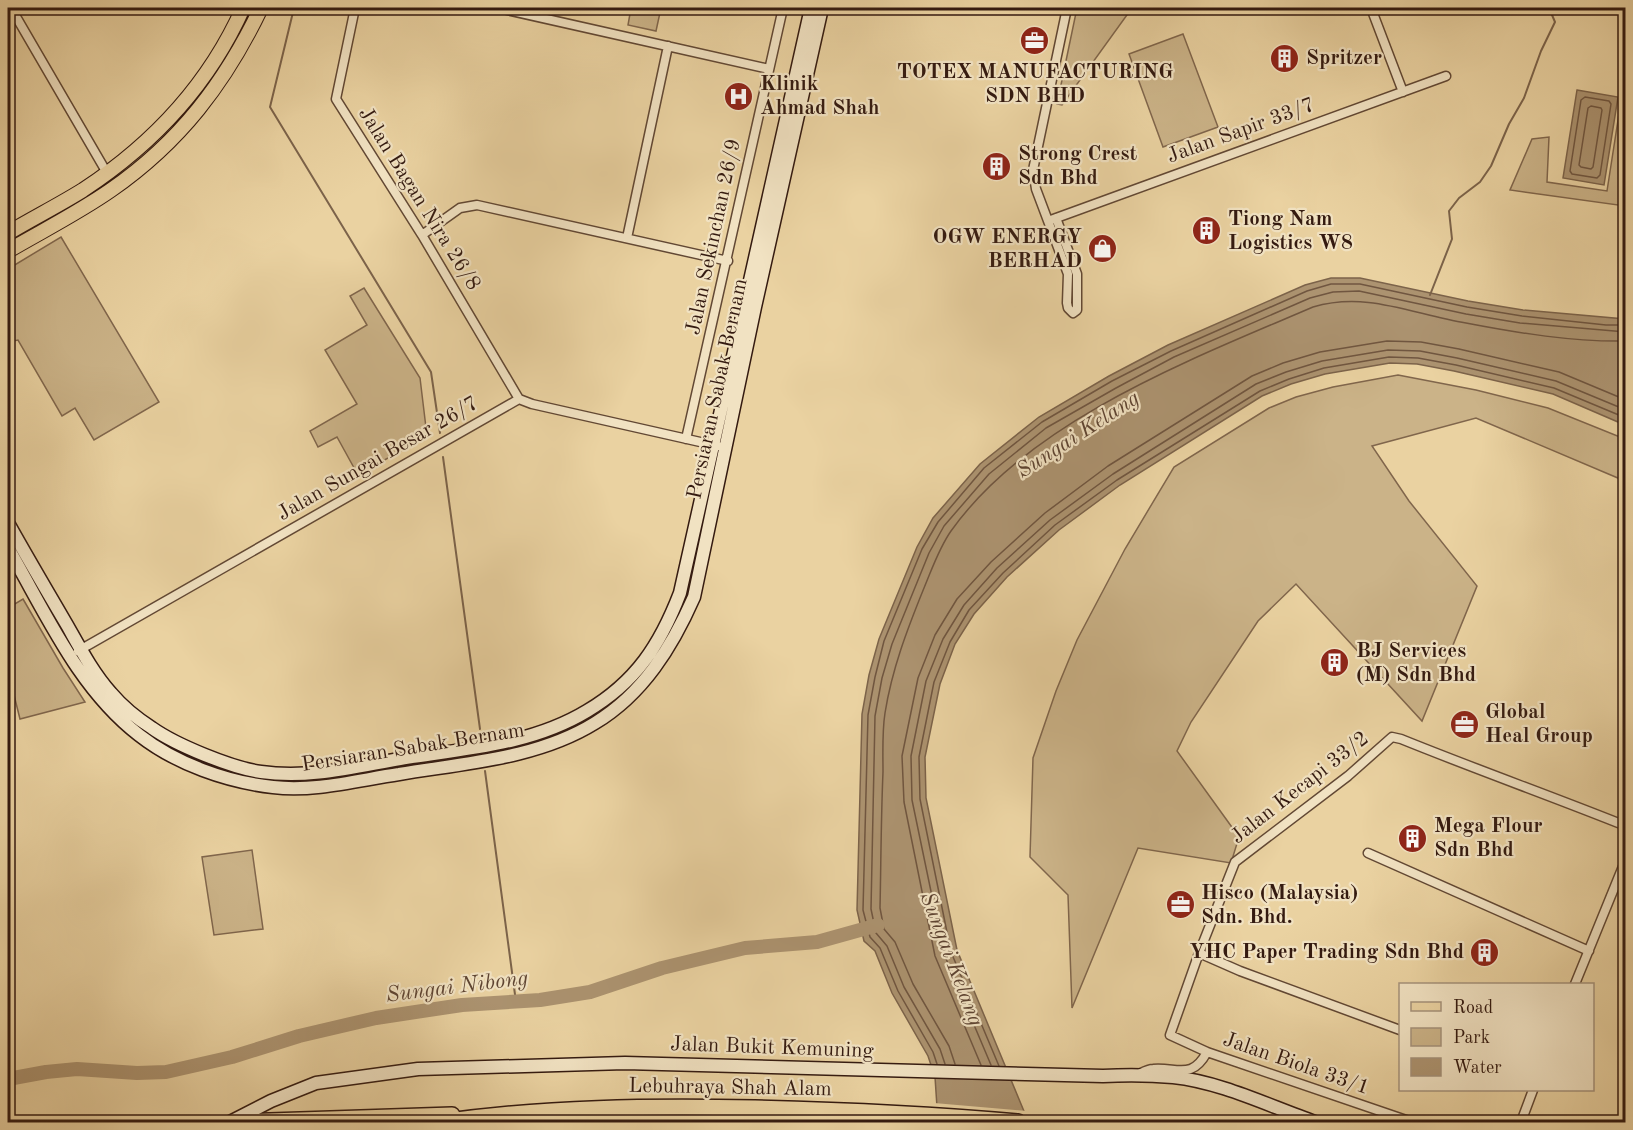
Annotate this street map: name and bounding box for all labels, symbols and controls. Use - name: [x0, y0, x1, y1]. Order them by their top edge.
- office icon: TOTEX MANUFACTURING SDN BHD: [1019, 25, 1051, 57]
- building icon: Spritzer: [1269, 42, 1301, 74]
- place label: Spritzer: [1306, 48, 1382, 69]
- place label: TOTEX MANUFACTURING SDN BHD: [897, 62, 1173, 107]
- place label: Klinik Ahmad Shah: [760, 74, 880, 119]
- hospital icon: Klinik Ahmad Shah: [723, 80, 755, 112]
- street label: Jalan Sapir 33/7: [1164, 95, 1318, 167]
- street label: Jalan Bagan Nira 26/8: [354, 104, 484, 294]
- street label: Jalan Sekinchan 26/9: [683, 137, 745, 337]
- place label: Strong Crest Sdn Bhd: [1018, 144, 1137, 189]
- building icon: Strong Crest Sdn Bhd: [981, 150, 1013, 182]
- place label: Tiong Nam Logistics W8: [1228, 209, 1353, 254]
- building icon: Tiong Nam Logistics W8: [1191, 215, 1223, 247]
- place label: OGW ENERGY BERHAD: [933, 227, 1082, 272]
- shop icon: OGW ENERGY BERHAD: [1087, 233, 1119, 265]
- street label: Persiaran Sabak Bernam: [684, 277, 752, 501]
- water label: Sungai Kelang: [1013, 387, 1144, 483]
- street label: Jalan Sungai Besar 26/7: [274, 393, 482, 525]
- place label: BJ Services (M) Sdn Bhd: [1356, 641, 1476, 686]
- building icon: BJ Services (M) Sdn Bhd: [1319, 647, 1351, 679]
- place label: Global Heal Group: [1485, 702, 1593, 747]
- office icon: Global Heal Group: [1448, 708, 1480, 740]
- street label: Persiaran Sabak Bernam: [300, 720, 526, 776]
- street label: Jalan Kecapi 33/2: [1227, 728, 1373, 848]
- place label: Mega Flour Sdn Bhd: [1434, 816, 1543, 861]
- building icon: Mega Flour Sdn Bhd: [1397, 822, 1429, 854]
- place label: Hisco (Malaysia) Sdn. Bhd.: [1201, 883, 1358, 928]
- water label: Sungai Kelang: [915, 889, 987, 1029]
- office icon: Hisco (Malaysia) Sdn. Bhd.: [1164, 889, 1196, 921]
- building icon: YHC Paper Trading Sdn Bhd: [1469, 936, 1501, 968]
- place label: YHC Paper Trading Sdn Bhd: [1189, 942, 1464, 963]
- water label: Sungai Nibong: [385, 967, 530, 1007]
- legend: [1399, 983, 1594, 1091]
- text: Road: [1453, 999, 1493, 1017]
- street label: Jalan Biola 33/1: [1220, 1029, 1372, 1099]
- text: Park: [1453, 1029, 1490, 1047]
- street label: Jalan Bukit Kemuning: [670, 1034, 875, 1062]
- text: Water: [1453, 1059, 1502, 1077]
- street label: Lebuhraya Shah Alam: [628, 1076, 832, 1100]

